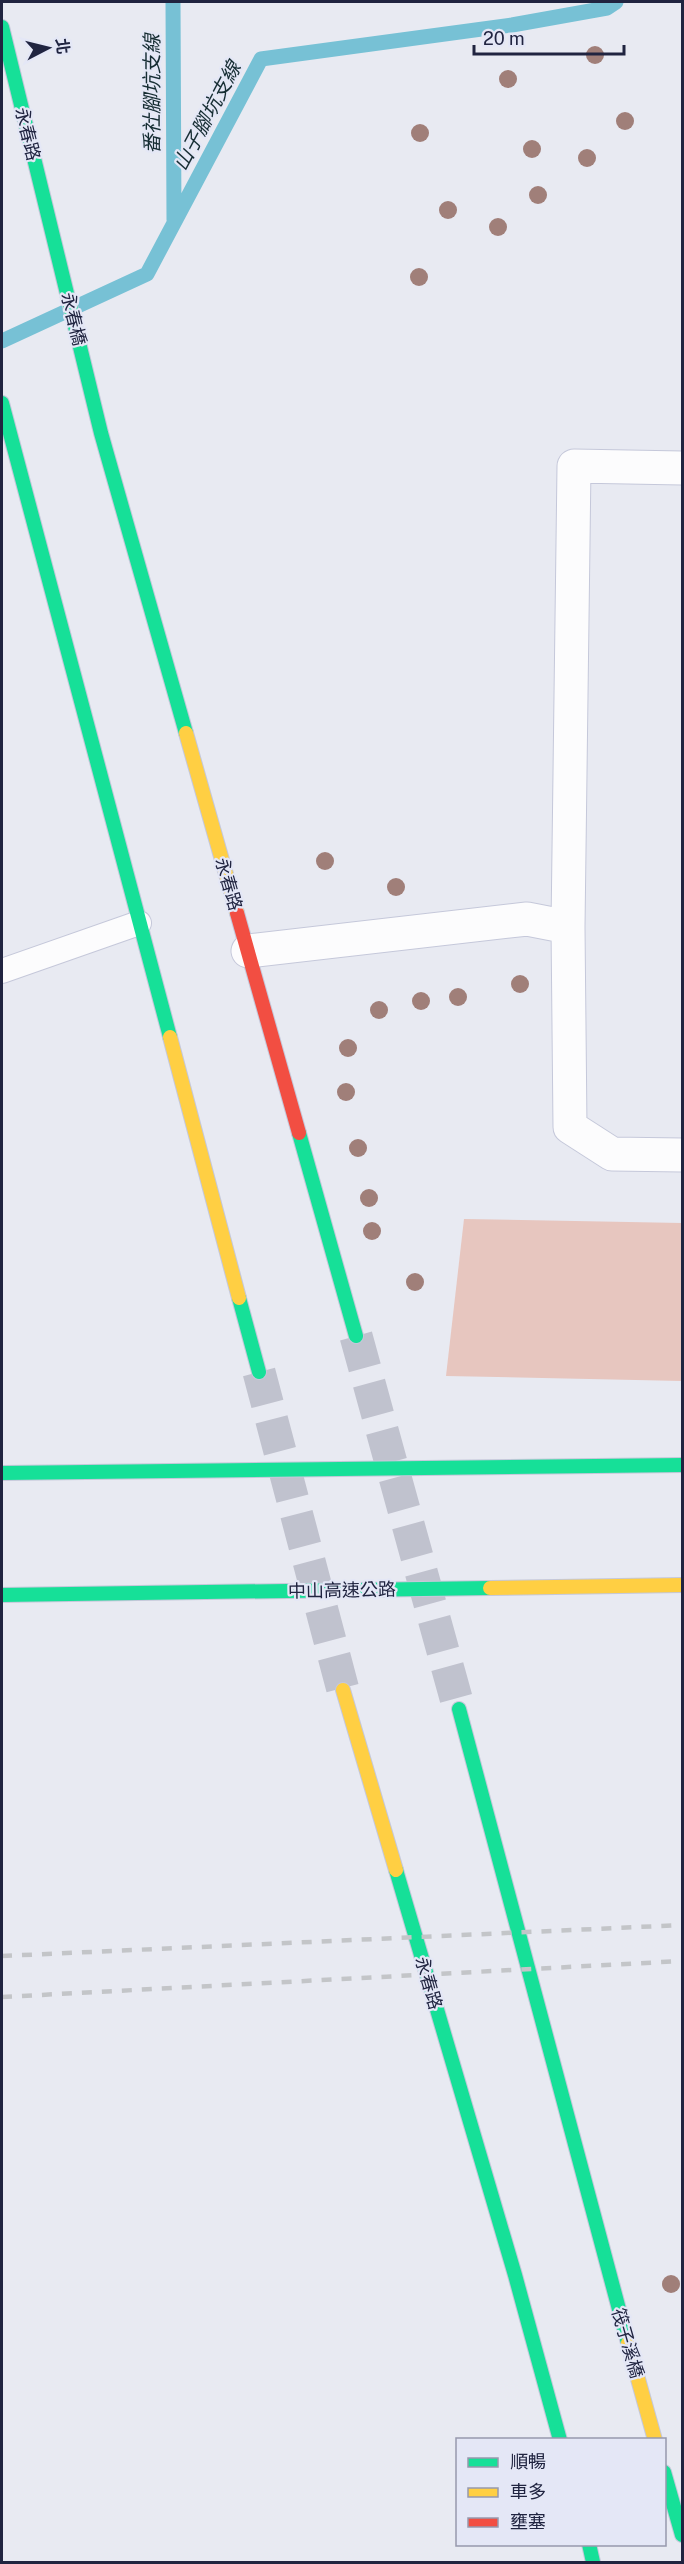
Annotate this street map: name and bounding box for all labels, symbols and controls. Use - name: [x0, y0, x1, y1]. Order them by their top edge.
- north arrow: [18, 18, 78, 78]
- scale bar: [474, 18, 624, 56]
- text: 20 m: [483, 28, 525, 49]
- water label: 番社腳坑支線: [140, 32, 164, 154]
- text: 北: [52, 37, 73, 55]
- water label: 山子腳坑支線: [168, 56, 247, 175]
- street label: 永春路: [11, 105, 45, 163]
- street label: 永春橋: [57, 290, 91, 348]
- street label: 永春路: [211, 855, 247, 913]
- street label: 中山高速公路: [288, 1579, 396, 1601]
- street label: 永春路: [411, 1954, 447, 2012]
- street label: 筏子溪橋: [608, 2306, 648, 2380]
- legend: [456, 2438, 666, 2546]
- text: 順暢: [510, 2451, 546, 2472]
- text: 車多: [510, 2481, 546, 2502]
- text: 壅塞: [510, 2511, 546, 2532]

